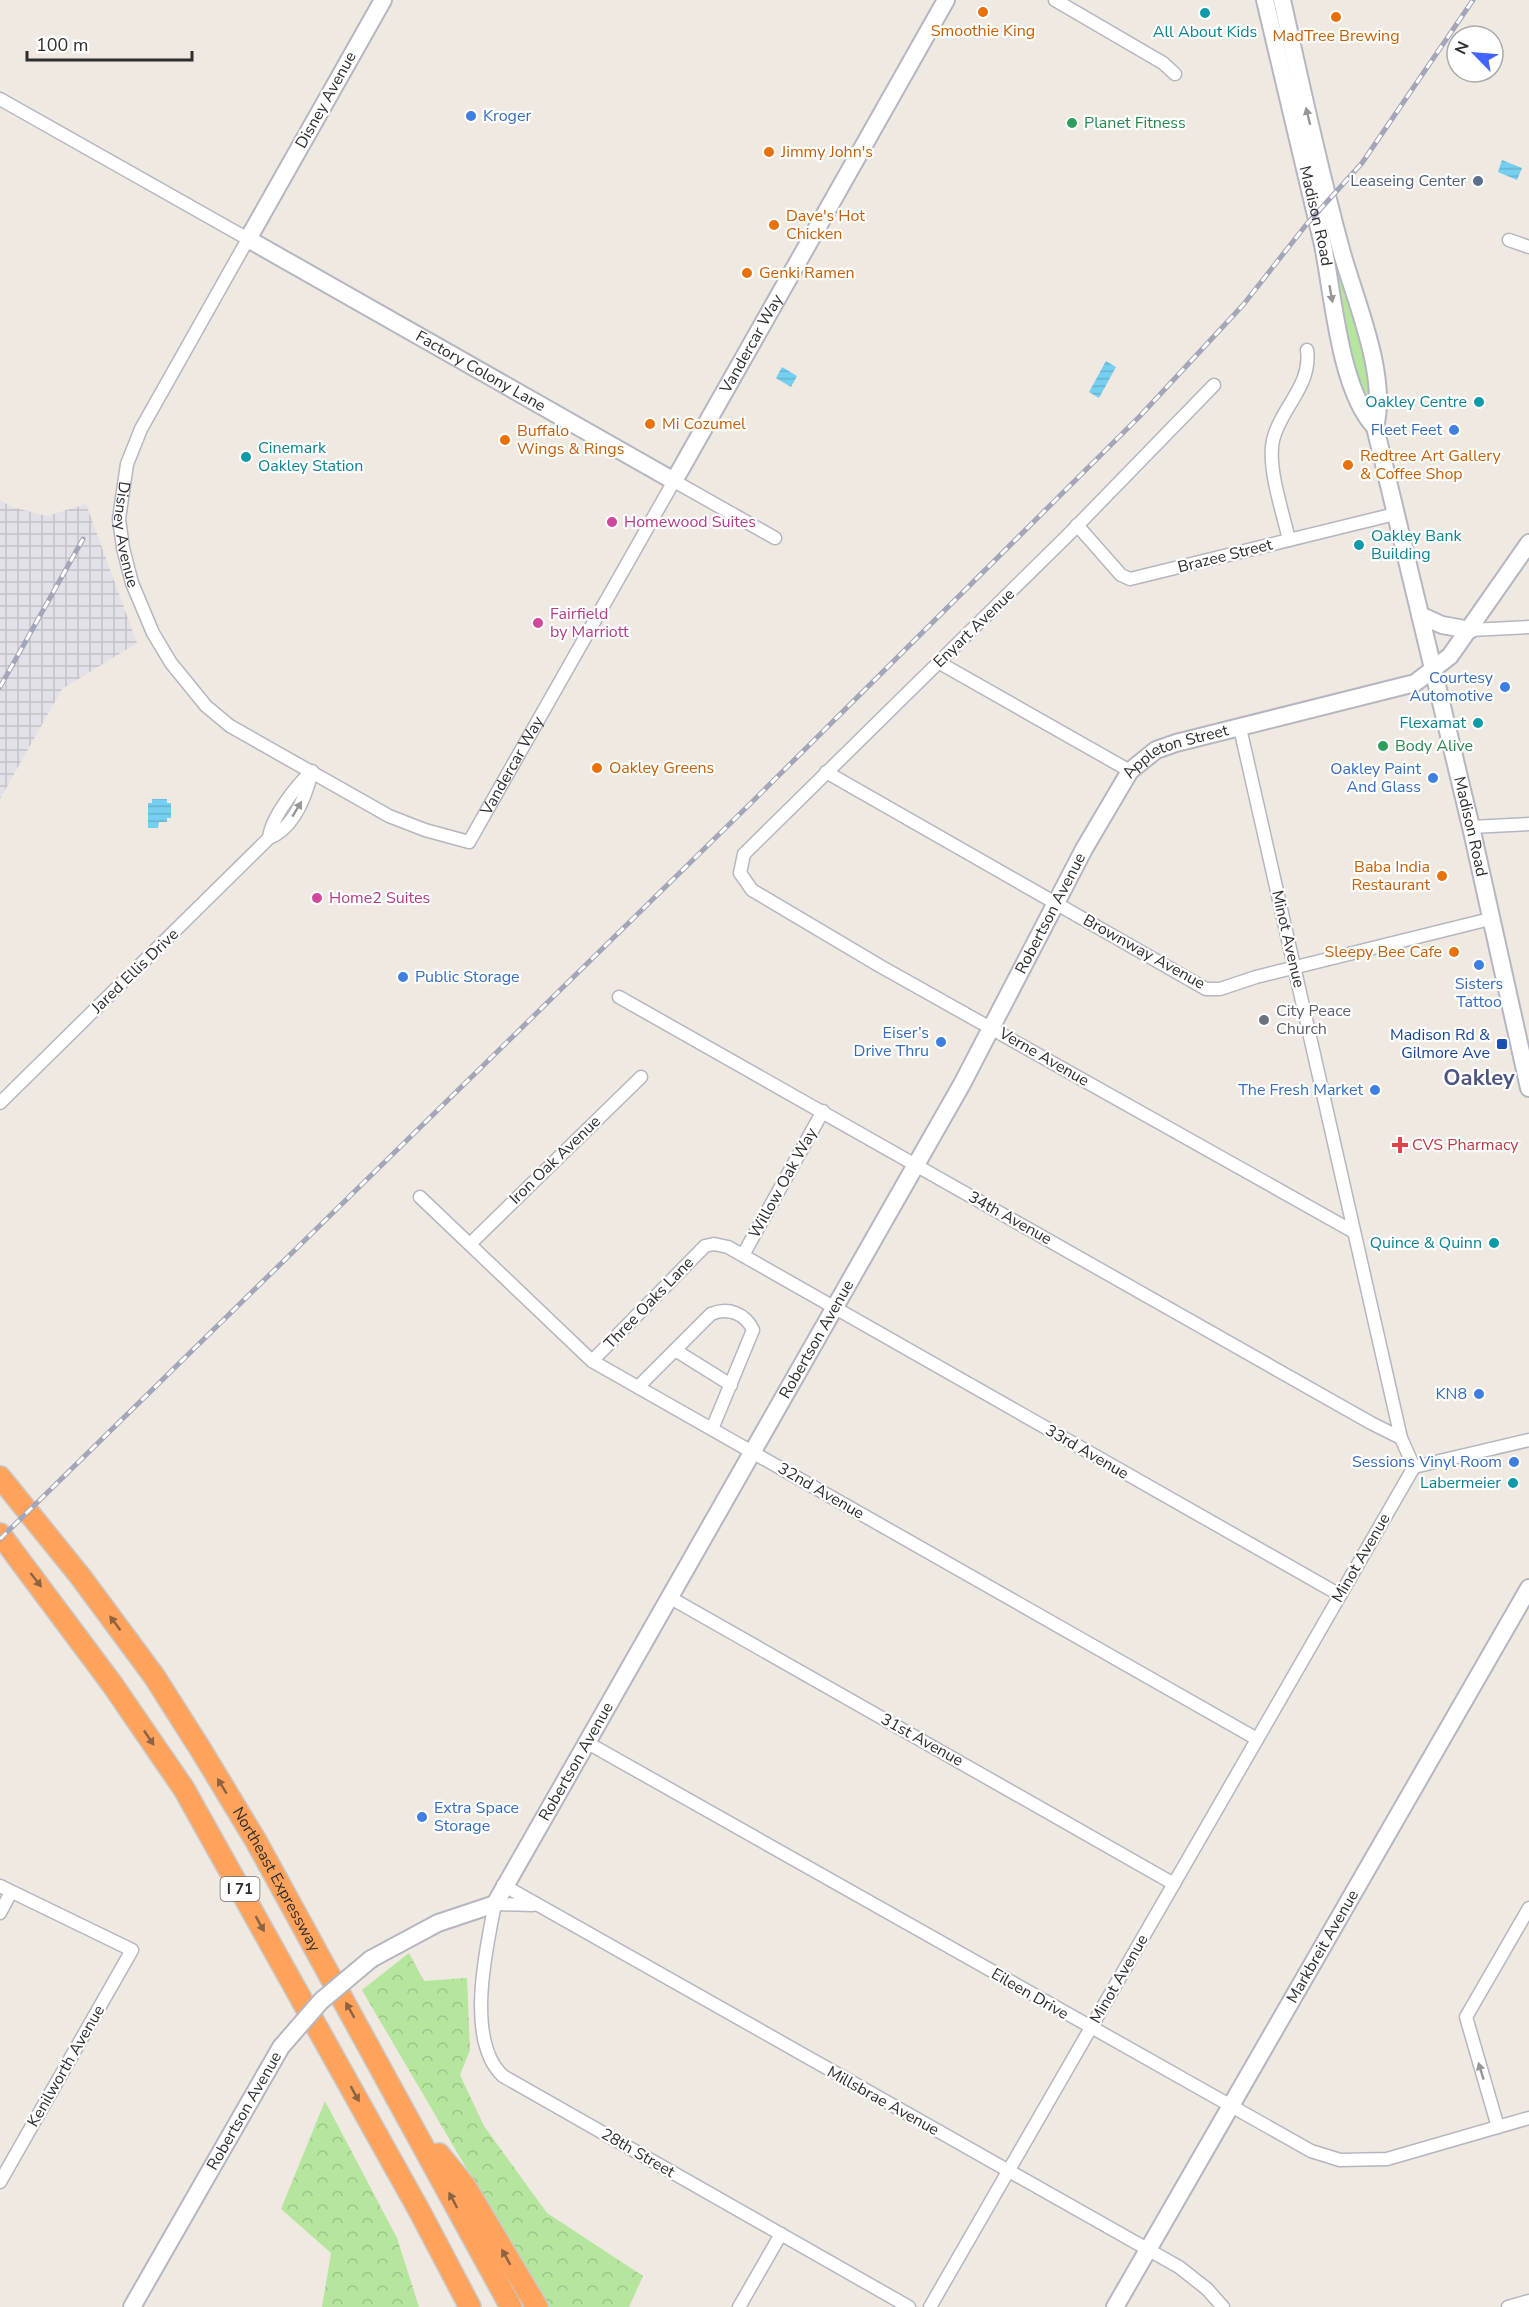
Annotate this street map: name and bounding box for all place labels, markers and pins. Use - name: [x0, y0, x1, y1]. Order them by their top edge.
- marker: Smoothie King: [976, 5, 990, 19]
- marker: All About Kids: [1198, 6, 1212, 20]
- marker: MadTree Brewing: [1329, 10, 1343, 24]
- place label: Smoothie King: [931, 20, 1035, 42]
- place label: All About Kids: [1153, 21, 1257, 43]
- place label: MadTree Brewing: [1272, 25, 1400, 47]
- place label: Kroger: [483, 105, 531, 127]
- marker: Kroger: [464, 109, 478, 123]
- place label: Planet Fitness: [1084, 112, 1186, 134]
- marker: Planet Fitness: [1065, 116, 1079, 130]
- place label: Jimmy John's: [780, 141, 873, 163]
- marker: Jimmy John's: [762, 145, 776, 159]
- place label: Leaseing Center: [1350, 170, 1466, 192]
- marker: Leaseing Center: [1471, 174, 1485, 188]
- place label: Dave's Hot Chicken: [786, 205, 865, 245]
- marker: Dave's Hot Chicken: [767, 218, 781, 232]
- place label: Genki Ramen: [759, 262, 855, 284]
- marker: Genki Ramen: [740, 266, 754, 280]
- place label: Oakley Centre: [1365, 391, 1467, 413]
- marker: Oakley Centre: [1472, 395, 1486, 409]
- place label: Mi Cozumel: [662, 413, 746, 435]
- marker: Mi Cozumel: [643, 417, 657, 431]
- place label: Fleet Feet: [1371, 419, 1442, 441]
- place label: Buffalo Wings & Rings: [517, 420, 624, 460]
- marker: Fleet Feet: [1447, 423, 1461, 437]
- marker: Buffalo Wings & Rings: [498, 433, 512, 447]
- place label: Cinemark Oakley Station: [258, 437, 363, 477]
- place label: Redtree Art Gallery & Coffee Shop: [1360, 445, 1501, 485]
- marker: Cinemark Oakley Station: [239, 450, 253, 464]
- marker: Redtree Art Gallery & Coffee Shop: [1341, 458, 1355, 472]
- place label: Homewood Suites: [624, 511, 756, 533]
- marker: Homewood Suites: [605, 515, 619, 529]
- place label: Oakley Bank Building: [1371, 525, 1463, 565]
- marker: Oakley Bank Building: [1352, 538, 1366, 552]
- place label: Fairfield by Marriott: [550, 603, 629, 643]
- marker: Fairfield by Marriott: [531, 616, 545, 630]
- place label: Courtesy Automotive: [1409, 667, 1494, 707]
- marker: Courtesy Automotive: [1498, 680, 1512, 694]
- place label: Flexamat: [1400, 712, 1466, 734]
- marker: Flexamat: [1471, 716, 1485, 730]
- place label: Body Alive: [1395, 735, 1473, 757]
- marker: Body Alive: [1376, 739, 1390, 753]
- place label: Oakley Greens: [609, 757, 714, 779]
- place label: Oakley Paint And Glass: [1330, 758, 1421, 798]
- marker: Oakley Greens: [590, 761, 604, 775]
- marker: Oakley Paint And Glass: [1426, 771, 1440, 785]
- place label: Baba India Restaurant: [1351, 856, 1430, 896]
- marker: Baba India Restaurant: [1435, 869, 1449, 883]
- place label: Home2 Suites: [329, 887, 430, 909]
- marker: Home2 Suites: [310, 891, 324, 905]
- place label: Sleepy Bee Cafe: [1324, 941, 1442, 963]
- marker: Sleepy Bee Cafe: [1447, 945, 1461, 959]
- marker: Sisters Tattoo: [1472, 958, 1486, 972]
- place label: Public Storage: [415, 966, 520, 988]
- marker: Public Storage: [396, 970, 410, 984]
- place label: Sisters Tattoo: [1455, 973, 1503, 1013]
- place label: City Peace Church: [1276, 1000, 1351, 1040]
- marker: City Peace Church: [1257, 1013, 1271, 1027]
- place label: Eiser’s Drive Thru: [854, 1022, 929, 1062]
- place label: Madison Rd & Gilmore Ave: [1390, 1024, 1490, 1064]
- marker: Eiser’s Drive Thru: [934, 1035, 948, 1049]
- marker: Madison Rd & Gilmore Ave: [1495, 1037, 1509, 1051]
- place label: The Fresh Market: [1238, 1079, 1363, 1101]
- marker: The Fresh Market: [1368, 1083, 1382, 1097]
- place label: CVS Pharmacy: [1412, 1134, 1519, 1156]
- marker: CVS Pharmacy: [1393, 1138, 1407, 1152]
- place label: Quince & Quinn: [1370, 1232, 1482, 1254]
- marker: Quince & Quinn: [1487, 1236, 1501, 1250]
- place label: KN8: [1436, 1383, 1467, 1405]
- marker: KN8: [1472, 1387, 1486, 1401]
- place label: Sessions Vinyl Room: [1352, 1451, 1502, 1473]
- marker: Sessions Vinyl Room: [1507, 1455, 1521, 1469]
- place label: Labermeier: [1420, 1472, 1501, 1494]
- marker: Labermeier: [1506, 1476, 1520, 1490]
- place label: Extra Space Storage: [434, 1797, 519, 1837]
- marker: Extra Space Storage: [415, 1810, 429, 1824]

